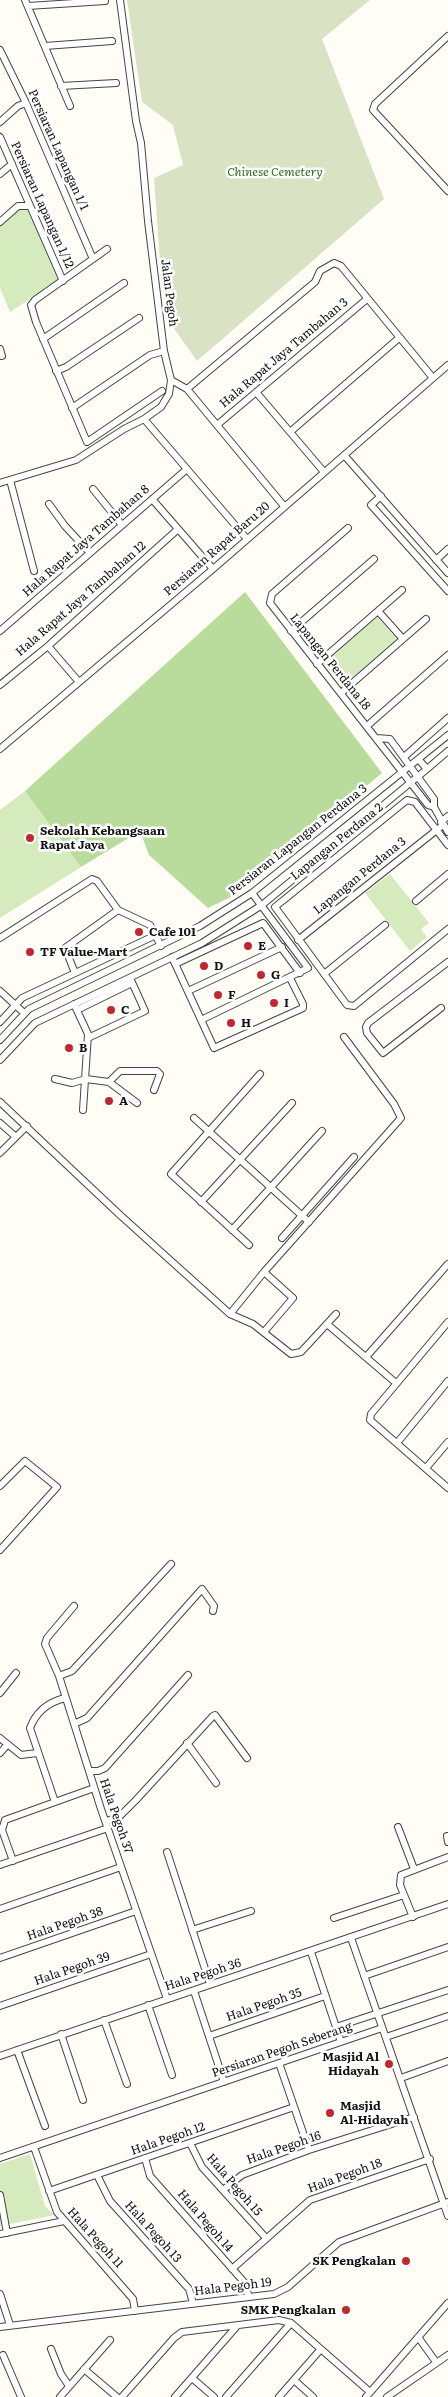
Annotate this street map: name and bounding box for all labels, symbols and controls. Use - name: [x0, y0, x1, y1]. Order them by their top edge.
- street label: Persiaran Lapangan 1/1: [25, 87, 91, 213]
- street label: Persiaran Lapangan 1/12: [8, 139, 76, 271]
- park label: Chinese Cemetery: [227, 165, 323, 179]
- street label: Jalan Pegoh: [158, 258, 180, 328]
- street label: Hala Rapat Jaya Tambahan 3: [217, 295, 351, 411]
- street label: Hala Rapat Jaya Tambahan 8: [20, 482, 152, 600]
- street label: Persiaran Rapat Baru 20: [161, 499, 273, 599]
- street label: Hala Rapat Jaya Tambahan 12: [13, 539, 149, 659]
- street label: Lapangan Perdana 18: [287, 611, 373, 713]
- street label: Persiaran Lapangan Perdana 3: [226, 781, 370, 899]
- street label: Lapangan Perdana 2: [288, 800, 386, 884]
- place label: Sekolah Kebangsaan Rapat Jaya: [40, 824, 165, 852]
- marker: Sekolah Kebangsaan Rapat Jaya: [24, 832, 36, 844]
- street label: Lapangan Perdana 3: [311, 834, 409, 918]
- place label: Cafe 101: [149, 925, 196, 939]
- marker: Cafe 101: [133, 926, 145, 938]
- place label: E: [258, 939, 266, 953]
- marker: E: [242, 940, 254, 952]
- place label: TF Value-Mart: [40, 945, 128, 959]
- marker: TF Value-Mart: [24, 946, 36, 958]
- place label: D: [214, 959, 223, 973]
- marker: D: [198, 960, 210, 972]
- place label: G: [271, 968, 280, 982]
- marker: G: [255, 969, 267, 981]
- place label: F: [228, 988, 236, 1002]
- marker: F: [212, 989, 224, 1001]
- place label: I: [284, 996, 289, 1010]
- marker: I: [268, 997, 280, 1009]
- place label: C: [121, 1003, 130, 1017]
- marker: C: [105, 1004, 117, 1016]
- place label: H: [241, 1016, 251, 1030]
- marker: H: [225, 1017, 237, 1029]
- place label: B: [79, 1041, 87, 1055]
- marker: B: [63, 1042, 75, 1054]
- place label: A: [119, 1094, 128, 1108]
- marker: A: [103, 1095, 115, 1107]
- street label: Hala Pegoh 37: [96, 1776, 136, 1856]
- street label: Hala Pegoh 38: [25, 1904, 105, 1944]
- street label: Hala Pegoh 39: [32, 1949, 112, 1989]
- street label: Hala Pegoh 36: [163, 1956, 243, 1994]
- street label: Hala Pegoh 35: [224, 1985, 304, 2025]
- street label: Persiaran Pegoh Seberang: [210, 2019, 354, 2081]
- place label: Masjid Al Hidayah: [322, 2050, 379, 2078]
- marker: Masjid Al Hidayah: [383, 2058, 395, 2070]
- place label: Masjid Al-Hidayah: [340, 2099, 408, 2127]
- marker: Masjid Al-Hidayah: [324, 2107, 336, 2119]
- street label: Hala Pegoh 12: [129, 2120, 207, 2158]
- street label: Hala Pegoh 16: [245, 2129, 323, 2167]
- street label: Hala Pegoh 15: [203, 2151, 265, 2219]
- street label: Hala Pegoh 18: [306, 2156, 384, 2196]
- street label: Hala Pegoh 14: [174, 2187, 236, 2255]
- street label: Hala Pegoh 13: [122, 2198, 184, 2266]
- street label: Hala Pegoh 11: [64, 2205, 126, 2271]
- place label: SK Pengkalan: [312, 2254, 396, 2268]
- marker: SK Pengkalan: [400, 2255, 412, 2267]
- street label: Hala Pegoh 19: [194, 2275, 272, 2299]
- place label: SMK Pengkalan: [241, 2303, 336, 2317]
- marker: SMK Pengkalan: [340, 2304, 352, 2316]

